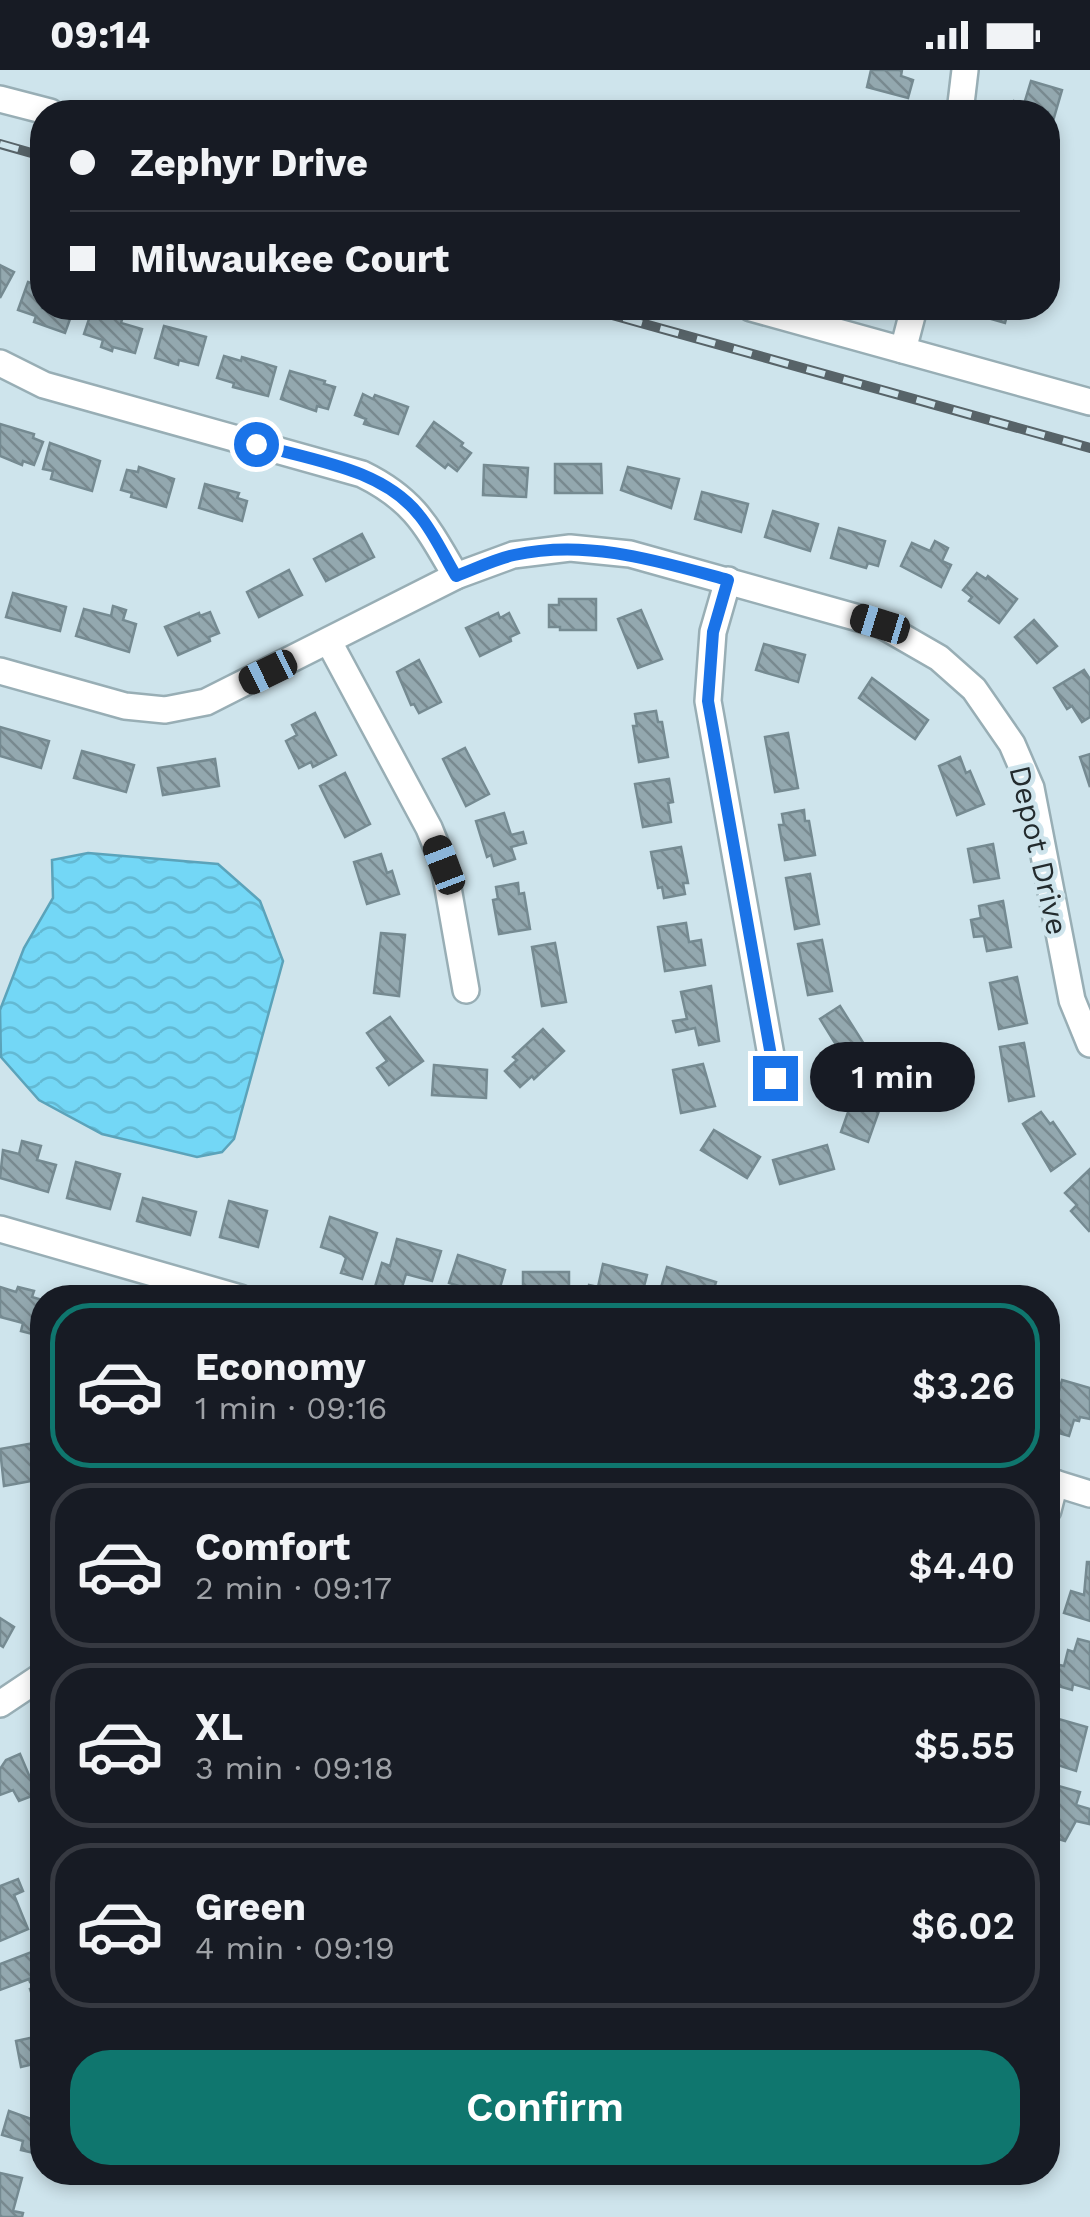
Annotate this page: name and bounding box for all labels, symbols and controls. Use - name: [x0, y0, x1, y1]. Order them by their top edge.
- text: 09:14: [50, 13, 150, 57]
- text: Zephyr Drive: [130, 141, 368, 185]
- text: Milwaukee Court: [130, 237, 449, 281]
- route start: [234, 422, 279, 467]
- car: [847, 601, 913, 647]
- car: [234, 645, 302, 699]
- street label: Depot Drive: [1003, 762, 1075, 938]
- car: [419, 832, 469, 898]
- callout: 1 min: [810, 1043, 975, 1113]
- route end: [753, 1056, 798, 1101]
- text: 1 min: [851, 1058, 934, 1096]
- icon: car: [75, 1341, 165, 1431]
- text: Economy: [195, 1345, 366, 1389]
- text: $3.26: [912, 1364, 1015, 1408]
- text: 1 min · 09:16: [195, 1389, 387, 1427]
- icon: car: [75, 1521, 165, 1611]
- text: Comfort: [195, 1525, 350, 1569]
- text: $4.40: [908, 1544, 1015, 1588]
- text: 2 min · 09:17: [195, 1569, 392, 1607]
- icon: car: [75, 1701, 165, 1791]
- text: XL: [195, 1705, 243, 1749]
- text: $5.55: [914, 1724, 1015, 1768]
- text: 3 min · 09:18: [195, 1749, 394, 1787]
- icon: car: [75, 1881, 165, 1971]
- text: Green: [195, 1885, 306, 1929]
- text: $6.02: [911, 1904, 1015, 1948]
- text: 4 min · 09:19: [195, 1929, 395, 1967]
- button: Confirm: [70, 2050, 1020, 2165]

